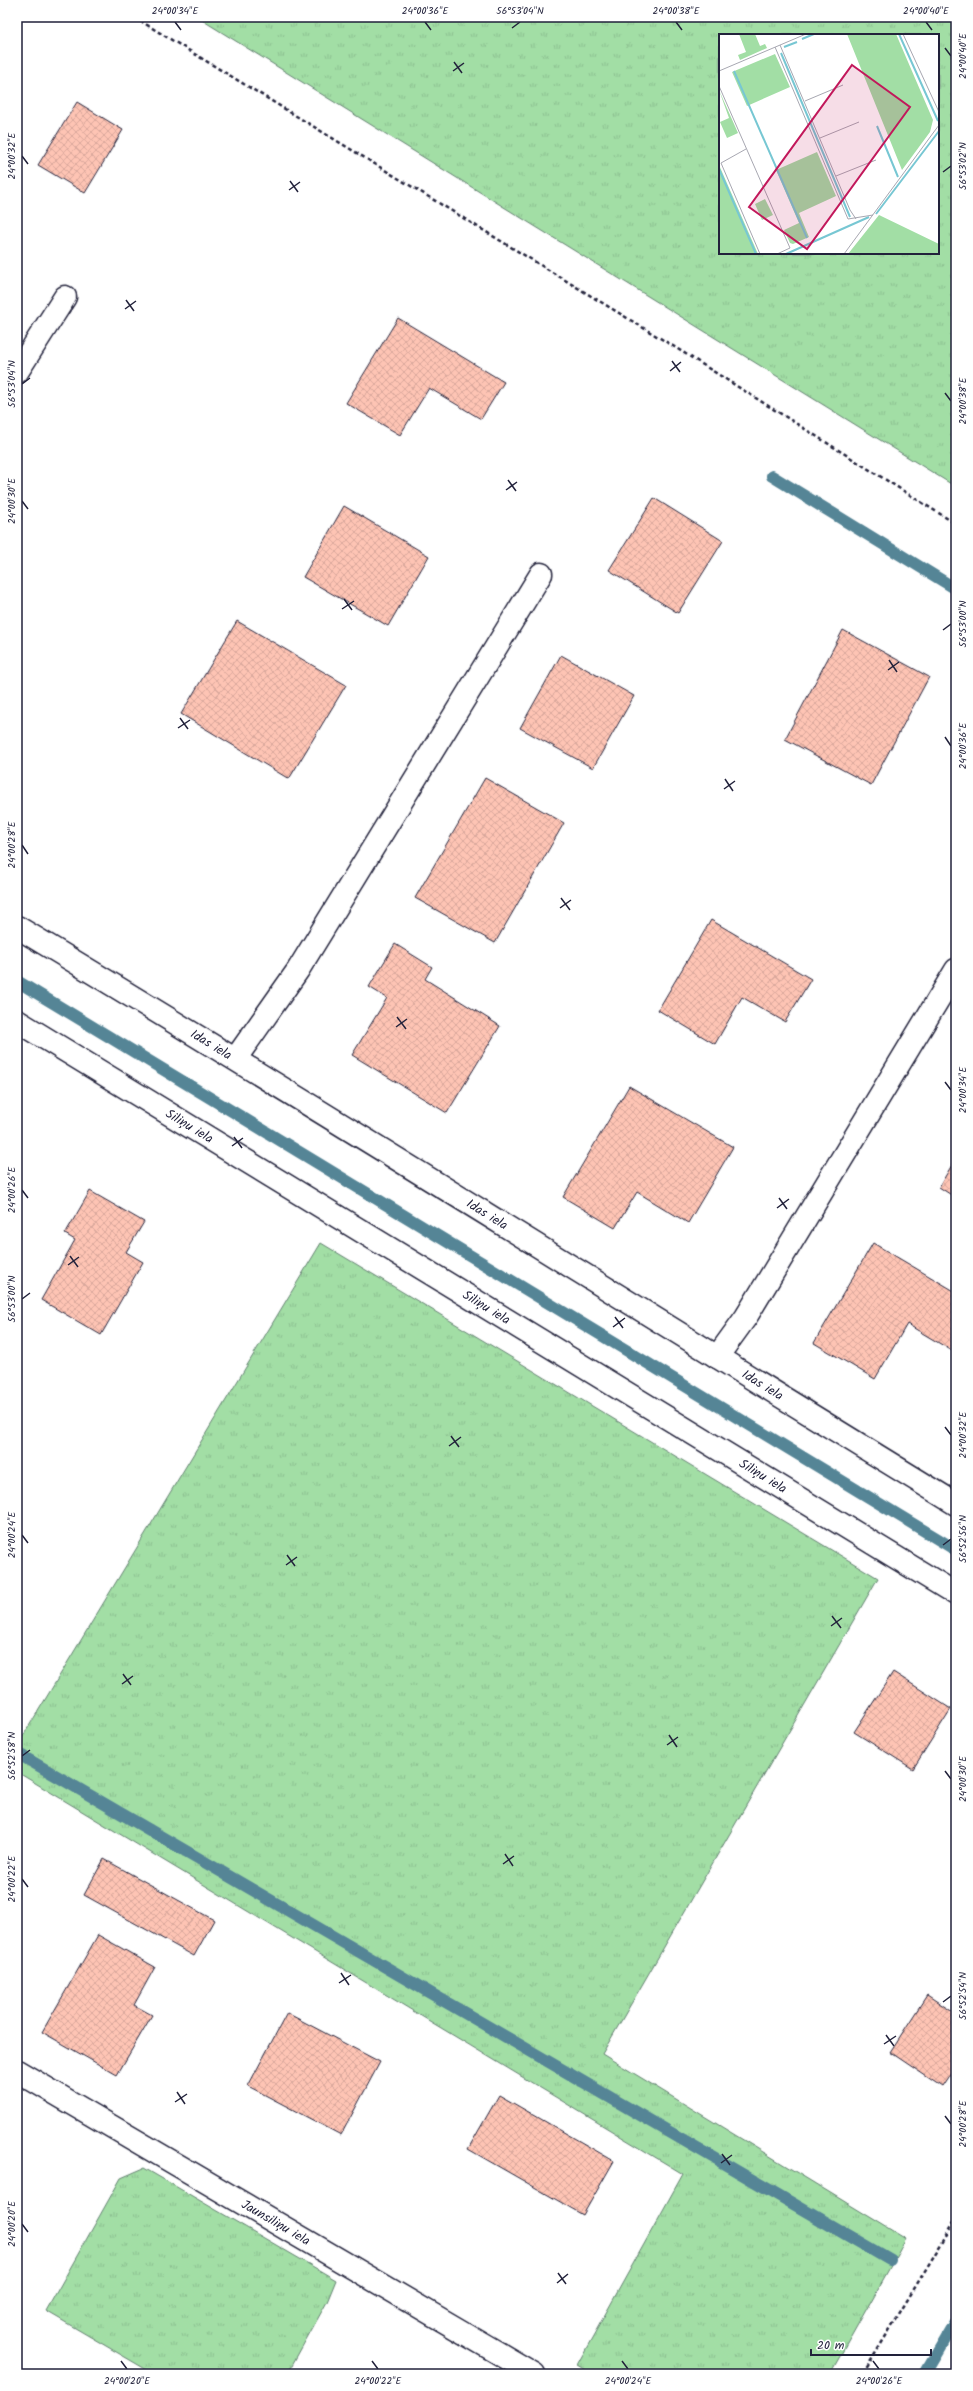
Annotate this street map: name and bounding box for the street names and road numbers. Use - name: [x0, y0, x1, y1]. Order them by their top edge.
- street label: Idas iela: [186, 1024, 236, 1065]
- street label: Siliņu iela: [161, 1103, 218, 1149]
- street label: Idas iela: [462, 1194, 512, 1235]
- street label: Siliņu iela: [458, 1285, 515, 1330]
- street label: Idas iela: [738, 1364, 787, 1406]
- street label: Siliņu iela: [735, 1454, 791, 1499]
- street label: Jaunsiliņu iela: [237, 2194, 314, 2251]

